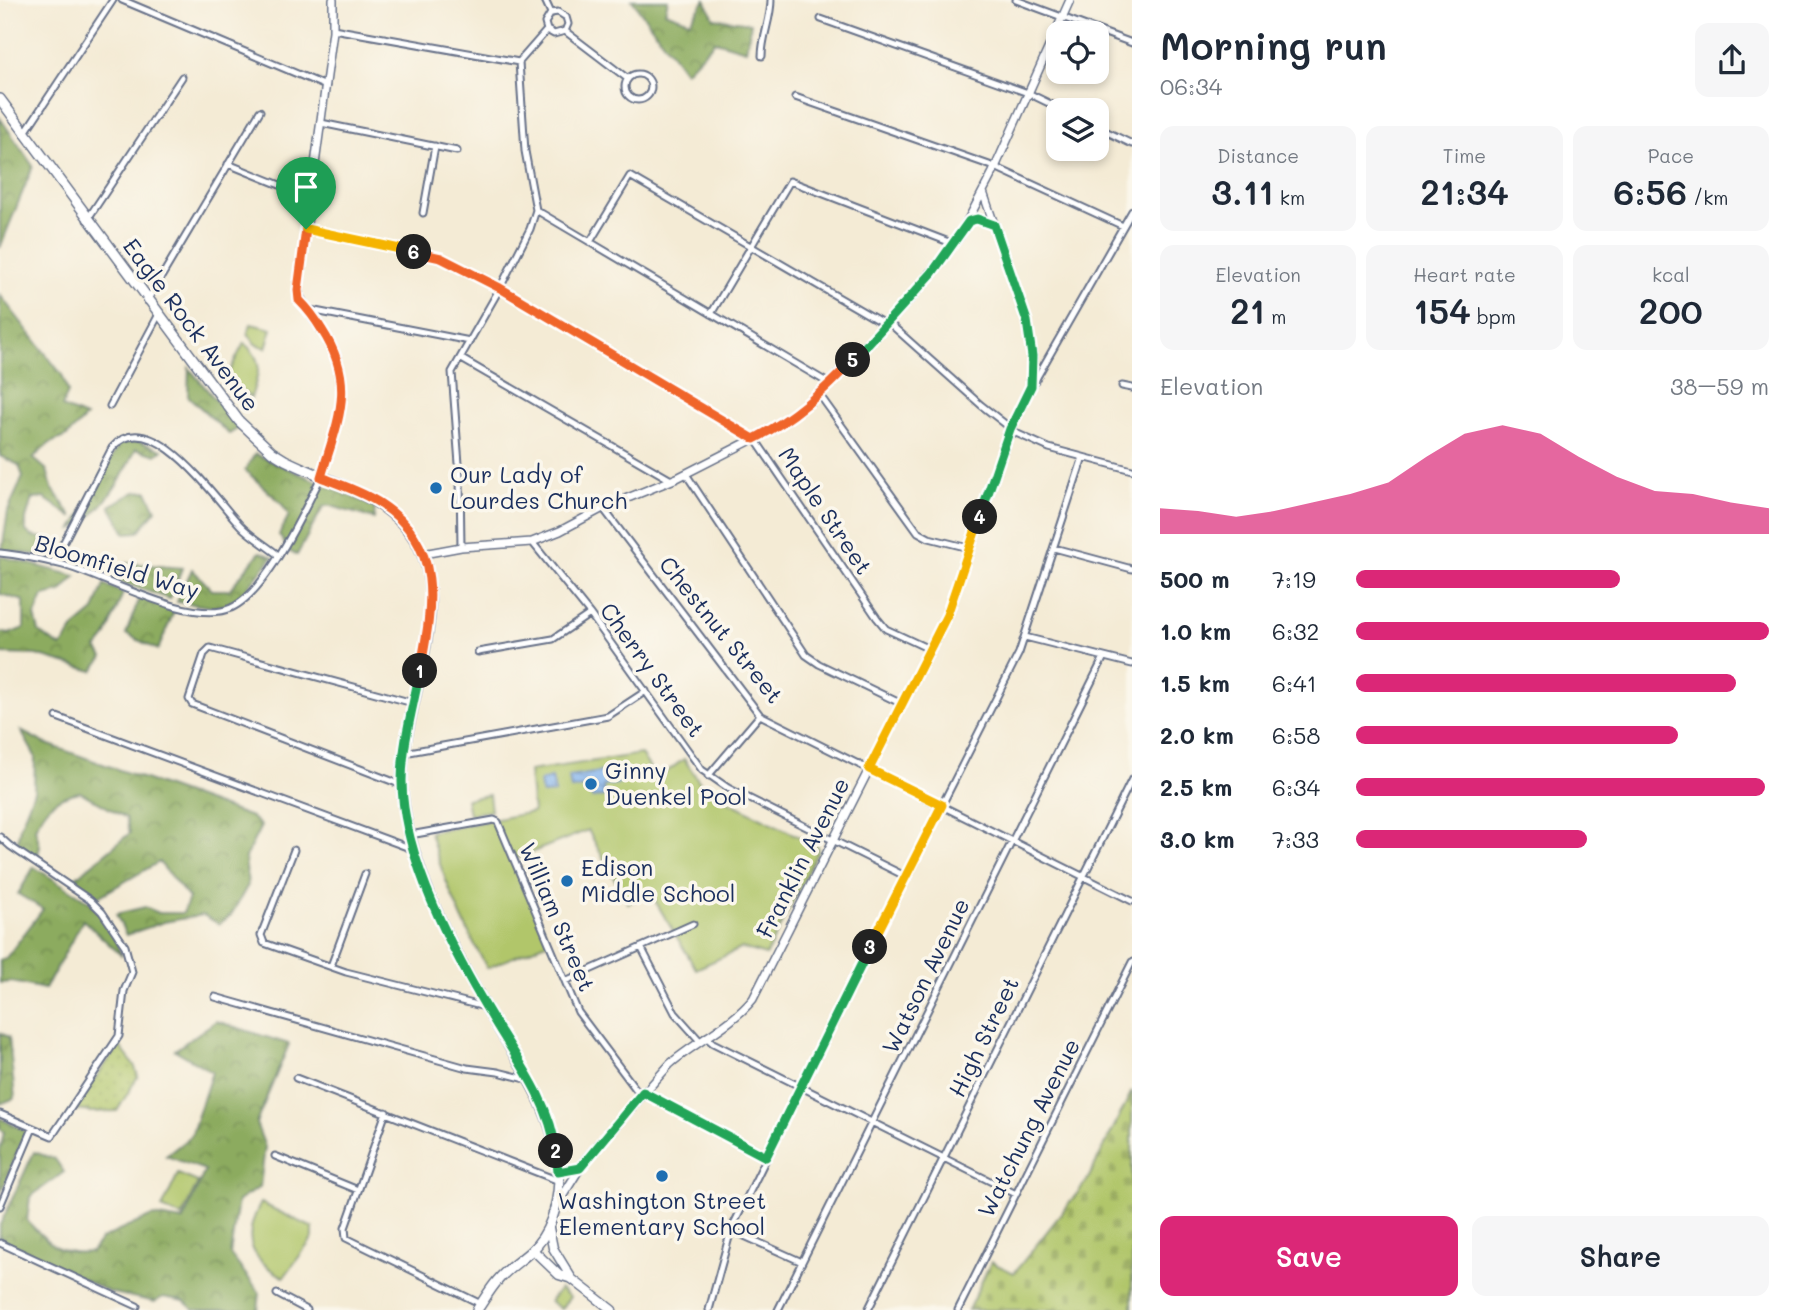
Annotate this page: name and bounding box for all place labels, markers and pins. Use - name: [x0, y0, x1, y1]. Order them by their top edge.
- pin: [276, 157, 336, 229]
- pin: 6: [396, 234, 432, 270]
- pin: 5: [836, 342, 870, 378]
- place label: Our Lady of Lourdes Church: [450, 459, 627, 515]
- marker: Our Lady of Lourdes Church: [428, 480, 444, 496]
- pin: 4: [962, 500, 998, 534]
- pin: 1: [402, 654, 438, 688]
- place label: Ginny Duenkel Pool: [605, 755, 747, 811]
- marker: Ginny Duenkel Pool: [583, 776, 599, 792]
- place label: Edison Middle School: [581, 852, 735, 908]
- marker: Edison Middle School: [559, 873, 575, 889]
- pin: 3: [852, 930, 888, 964]
- pin: 2: [538, 1134, 574, 1168]
- marker: Washington Street Elementary School: [654, 1168, 670, 1184]
- place label: Washington Street Elementary School: [558, 1185, 766, 1241]

